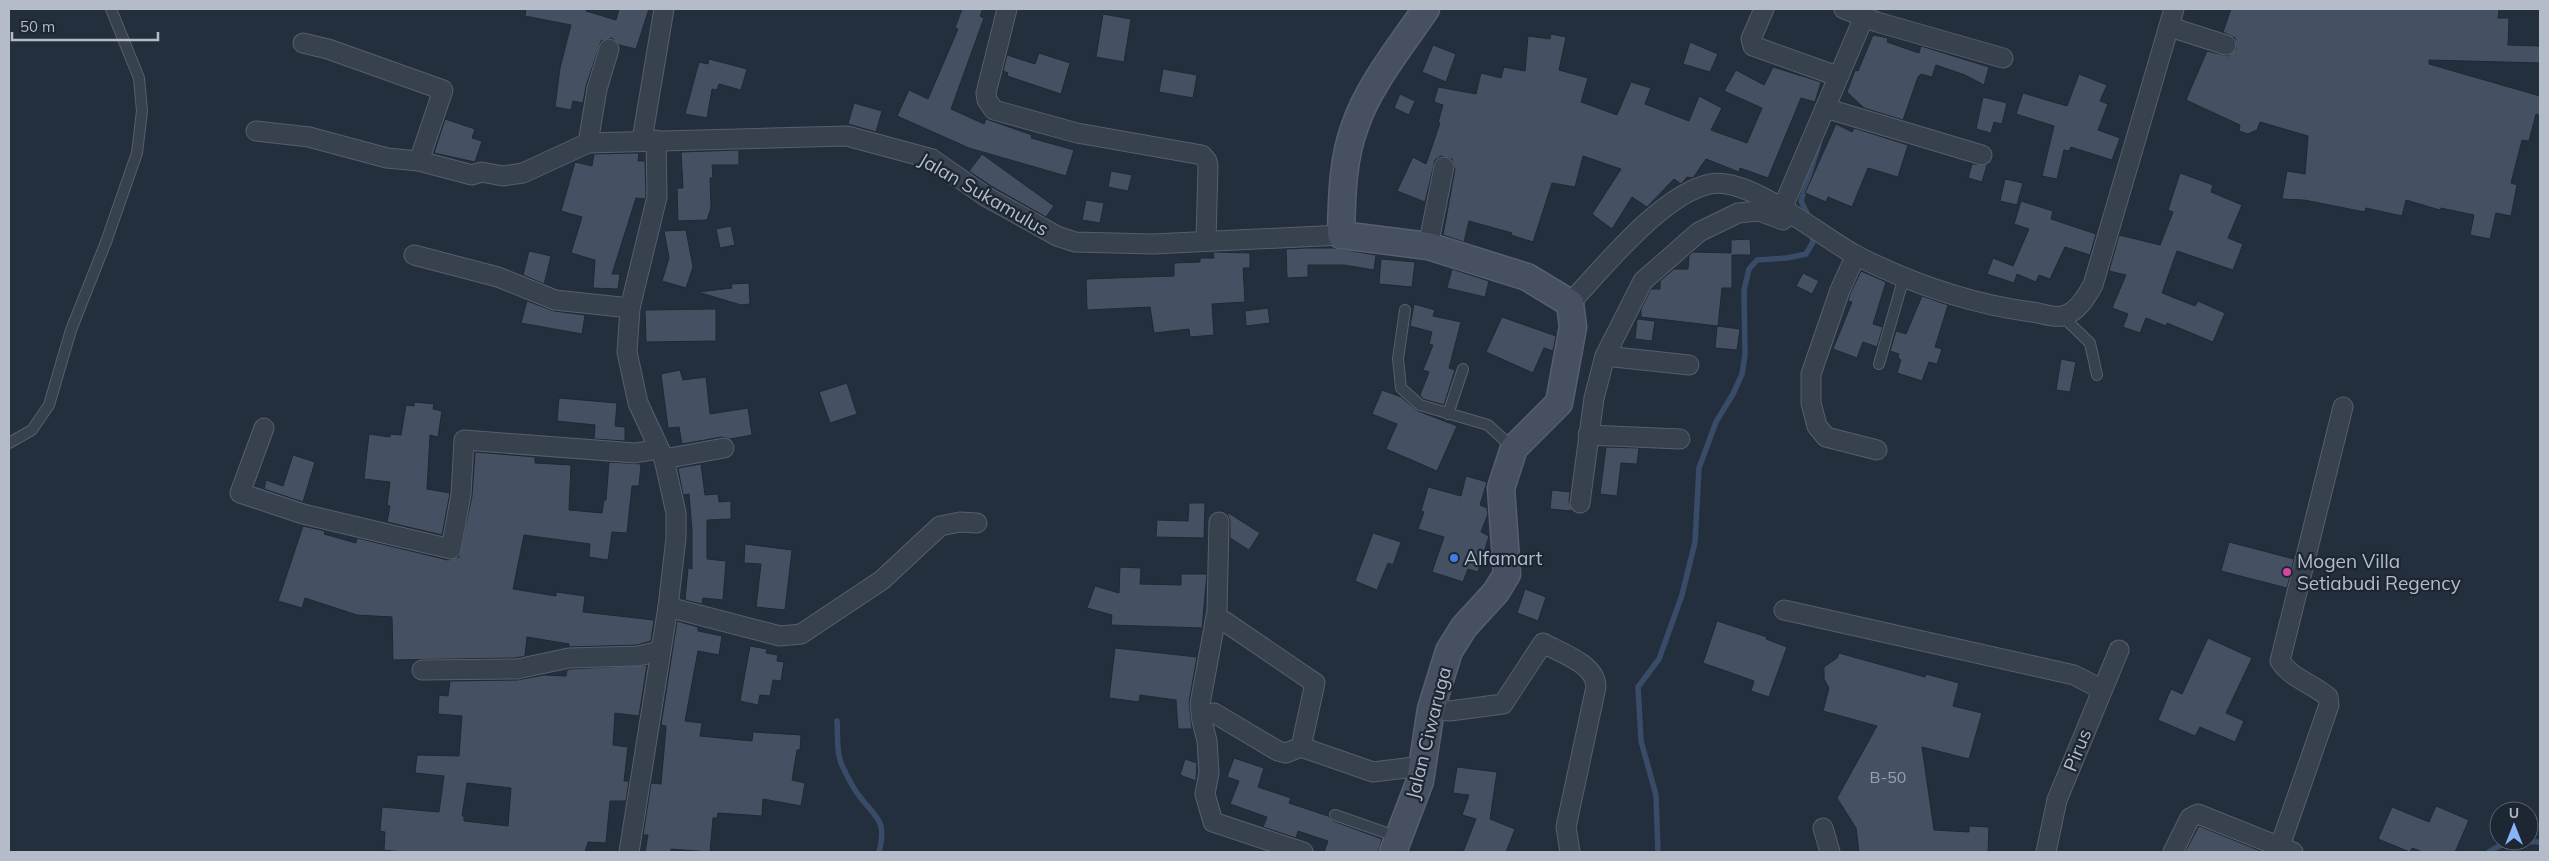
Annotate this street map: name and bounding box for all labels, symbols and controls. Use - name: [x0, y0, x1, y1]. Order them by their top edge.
- scale bar: [12, 10, 159, 42]
- text: 50 m: [20, 17, 55, 36]
- street label: Jalan Sukamulus: [915, 147, 1053, 241]
- place label: Alfamart: [1464, 546, 1543, 570]
- place label: Mogen Villa Setiabudi Regency: [2297, 549, 2461, 595]
- marker: Alfamart: [1448, 552, 1460, 564]
- marker: Mogen Villa Setiabudi Regency: [2281, 566, 2293, 578]
- street label: Jalan Ciwaruga: [1400, 664, 1456, 802]
- street label: Pirus: [2058, 725, 2096, 775]
- house number: B-50: [1870, 767, 1906, 787]
- north arrow: [2489, 801, 2539, 851]
- text: U: [2509, 804, 2519, 822]

